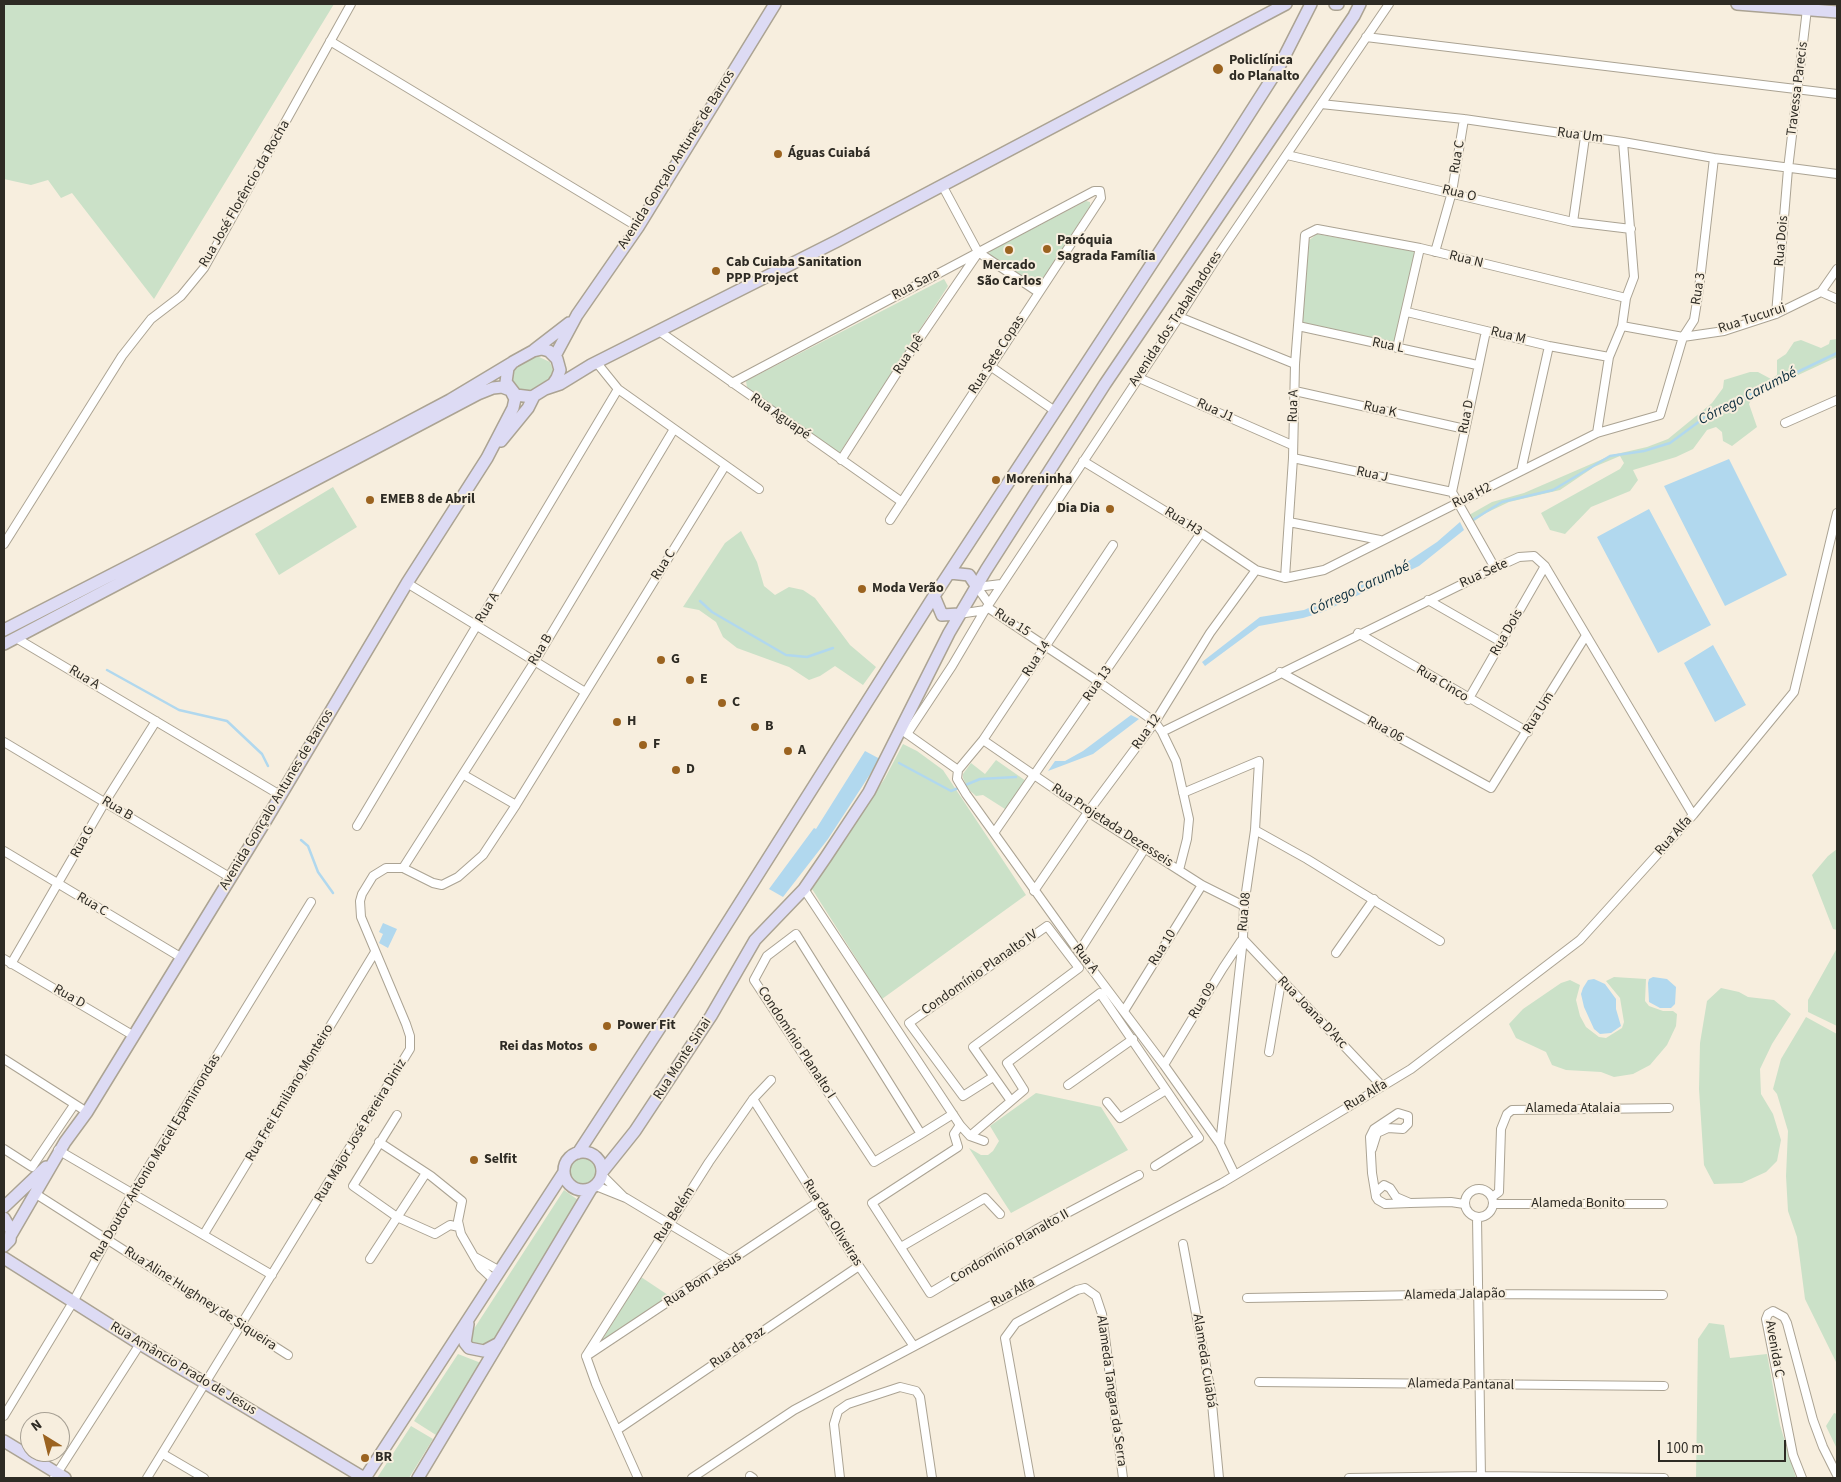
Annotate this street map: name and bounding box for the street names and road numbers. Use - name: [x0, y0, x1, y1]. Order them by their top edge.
- street label: Travessa Parecis: [1784, 41, 1812, 137]
- street label: Avenida Gonçalo Antunes de Barros: [615, 68, 739, 252]
- street label: Rua José Florêncio da Rocha: [196, 117, 294, 271]
- street label: Rua Um: [1556, 124, 1604, 148]
- street label: Rua C: [1447, 139, 1469, 175]
- street label: Rua O: [1440, 182, 1478, 206]
- street label: Rua Dois: [1771, 215, 1793, 267]
- street label: Avenida dos Trabalhadores: [1126, 248, 1226, 390]
- street label: Rua N: [1447, 248, 1485, 272]
- street label: Rua Sara: [889, 265, 943, 305]
- street label: Rua 3: [1688, 272, 1710, 306]
- street label: Rua Tucurui: [1716, 300, 1788, 338]
- street label: Rua Sete Copas: [965, 313, 1029, 397]
- street label: Rua M: [1489, 324, 1527, 348]
- street label: Rua Ipê: [890, 332, 928, 378]
- street label: Rua L: [1370, 334, 1406, 358]
- street label: Rua A: [1285, 389, 1303, 423]
- street label: Rua Aguapé: [747, 390, 813, 444]
- street label: Rua J1: [1194, 395, 1236, 427]
- street label: Rua K: [1362, 398, 1398, 422]
- street label: Rua D: [1456, 399, 1478, 435]
- street label: Rua J: [1355, 463, 1389, 487]
- street label: Rua H2: [1450, 479, 1494, 513]
- street label: Rua H3: [1161, 504, 1205, 540]
- street label: Rua C: [648, 546, 680, 584]
- street label: Rua Sete: [1457, 556, 1511, 592]
- street label: Rua A: [472, 590, 504, 626]
- street label: Rua 15: [991, 605, 1033, 641]
- street label: Rua Dois: [1487, 607, 1527, 659]
- street label: Rua B: [525, 631, 557, 669]
- street label: Rua 14: [1019, 638, 1055, 680]
- street label: Rua A: [66, 662, 102, 694]
- street label: Rua Cinco: [1413, 662, 1471, 706]
- street label: Rua 13: [1080, 663, 1116, 705]
- street label: Rua Um: [1520, 689, 1558, 737]
- street label: Avenida Gonçalo Antunes de Barros: [216, 707, 338, 893]
- street label: Rua 12: [1129, 711, 1165, 753]
- street label: Rua 06: [1364, 713, 1406, 747]
- street label: Rua Projetada Dezesseis: [1048, 780, 1176, 872]
- street label: Rua B: [98, 793, 136, 825]
- street label: Rua Alfa: [1652, 813, 1696, 859]
- street label: Rua G: [67, 823, 99, 861]
- street label: Rua C: [73, 889, 111, 921]
- street label: Rua 08: [1235, 892, 1255, 932]
- street label: Condomínio Planalto IV: [919, 927, 1041, 1019]
- street label: Rua 10: [1145, 927, 1181, 969]
- street label: Rua A: [1068, 941, 1102, 977]
- street label: Rua Joana D'Arc: [1273, 973, 1351, 1053]
- street label: Rua 09: [1186, 980, 1220, 1022]
- street label: Rua D: [50, 981, 88, 1013]
- street label: Condomínio Planalto I: [753, 984, 839, 1102]
- street label: Rua Monte Sinai: [650, 1015, 716, 1103]
- street label: Rua Frei Emiliano Monteiro: [242, 1021, 338, 1165]
- street label: Rua Doutor Antonio Maciel Epaminondas: [87, 1051, 225, 1265]
- street label: Rua Major José Pereira Diniz: [311, 1056, 411, 1206]
- street label: Rua Alfa: [1341, 1077, 1391, 1115]
- street label: Alameda Atalaia: [1526, 1101, 1620, 1117]
- street label: Rua das Oliveiras: [798, 1176, 866, 1270]
- street label: Rua Belém: [651, 1184, 699, 1246]
- street label: Alameda Bonito: [1531, 1196, 1625, 1212]
- street label: Condomínio Planalto II: [948, 1206, 1072, 1288]
- street label: Rua Aline Hughney de Siqueira: [121, 1243, 279, 1355]
- street label: Rua Bom Jesus: [661, 1249, 745, 1311]
- street label: Rua Alfa: [988, 1274, 1038, 1312]
- street label: Alameda Jalapão: [1404, 1286, 1506, 1304]
- street label: Alameda Cuiabá: [1188, 1313, 1220, 1409]
- street label: Alameda Tangara da Serra: [1092, 1314, 1130, 1468]
- street label: Rua Amâncio Prado de Jesus: [107, 1319, 259, 1419]
- street label: Avenida C: [1761, 1319, 1787, 1379]
- street label: Rua da Paz: [707, 1323, 769, 1373]
- street label: Alameda Pantanal: [1408, 1376, 1514, 1394]

